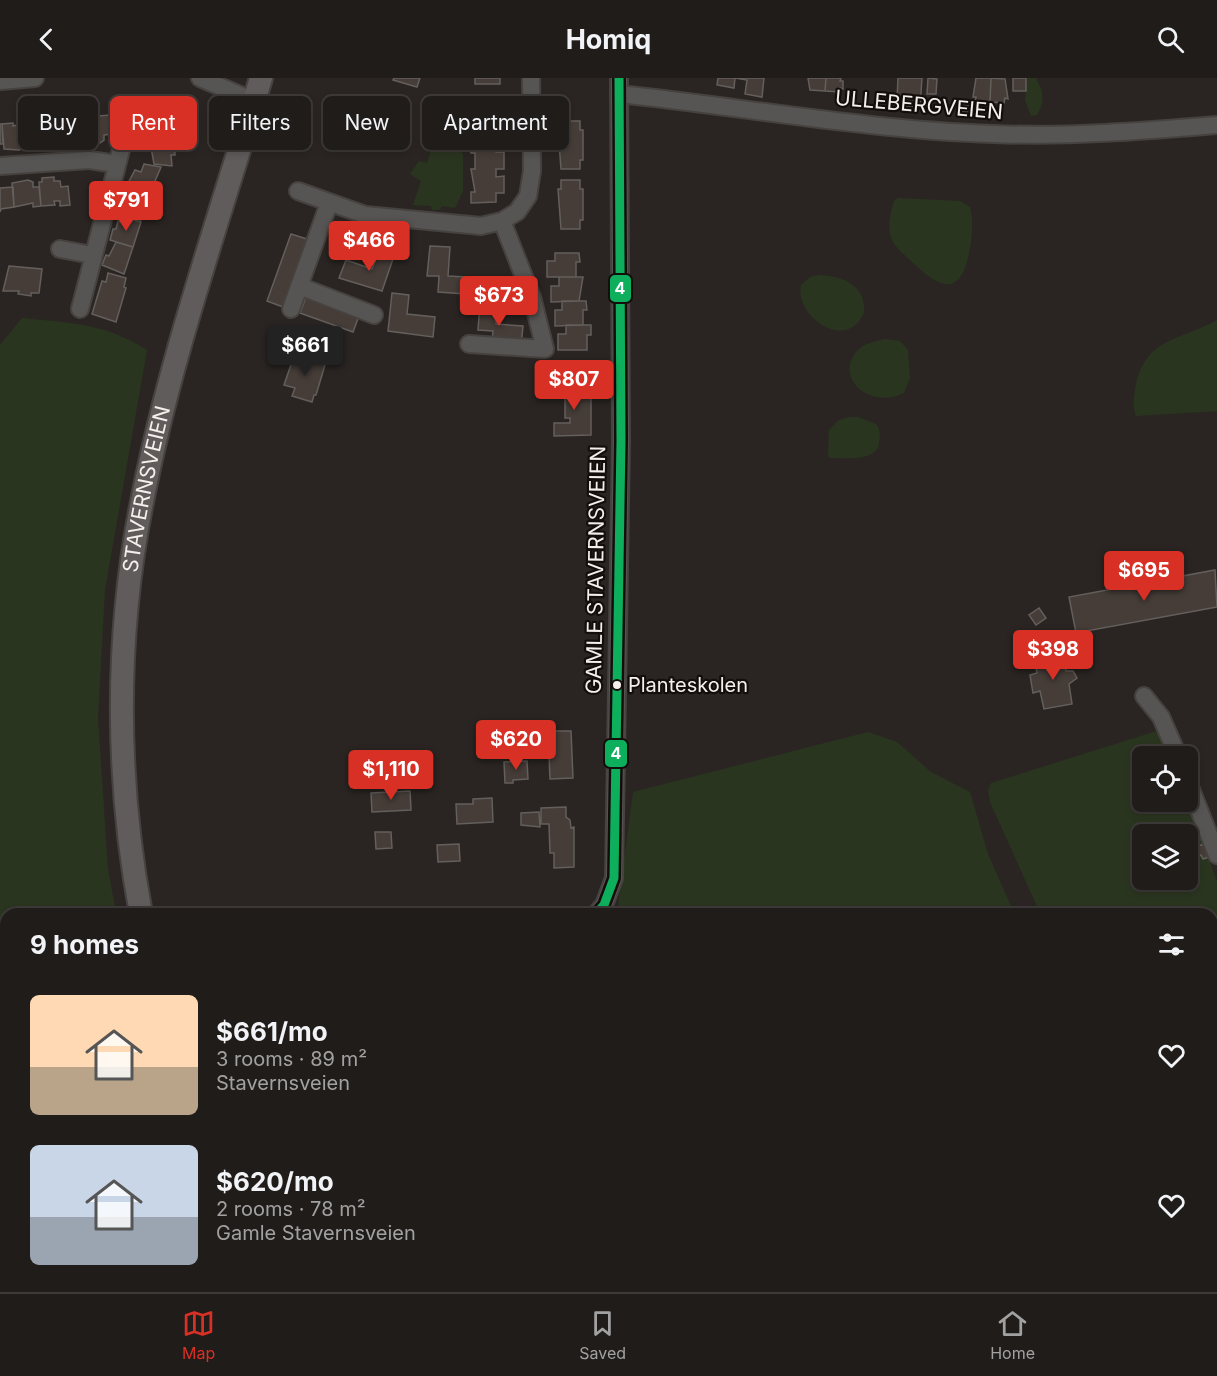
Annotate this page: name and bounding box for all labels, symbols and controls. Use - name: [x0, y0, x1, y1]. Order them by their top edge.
- icon: back: [30, 23, 63, 56]
- text: Homiq: [566, 23, 651, 56]
- icon: search: [1154, 23, 1187, 56]
- street label: ULLEBERGVEIEN: [834, 85, 1004, 124]
- chip: Buy: [18, 96, 98, 150]
- chip: Rent: [110, 96, 197, 150]
- chip: Filters: [209, 96, 311, 150]
- chip: New: [323, 96, 410, 150]
- chip: Apartment: [422, 96, 569, 150]
- pin: $791: [90, 181, 162, 232]
- text: $791: [103, 188, 149, 212]
- pin: $466: [333, 221, 405, 272]
- text: $466: [343, 228, 395, 252]
- line badge: 4: [609, 274, 632, 303]
- pin: $673: [463, 276, 535, 327]
- text: 4: [615, 278, 626, 298]
- text: $673: [474, 283, 524, 307]
- pin: $661: [269, 326, 341, 377]
- text: $661: [281, 333, 329, 357]
- pin: $807: [538, 360, 610, 411]
- text: $807: [549, 367, 599, 391]
- street label: STAVERNSVEIEN: [118, 403, 175, 574]
- street label: GAMLE STAVERNSVEIEN: [581, 446, 610, 694]
- pin: $695: [1108, 551, 1180, 602]
- text: $695: [1118, 558, 1170, 582]
- pin: $398: [1017, 630, 1089, 681]
- text: $398: [1027, 637, 1079, 661]
- place label: Planteskolen: [628, 673, 748, 697]
- marker: Planteskolen: [611, 679, 623, 691]
- pin: $620: [480, 720, 552, 771]
- text: $620: [490, 727, 542, 751]
- line badge: 4: [604, 739, 628, 768]
- text: 4: [611, 743, 622, 763]
- map controls: [1132, 746, 1198, 890]
- button: locate: [1132, 746, 1198, 812]
- pin: $1,110: [342, 750, 440, 801]
- text: $1,110: [362, 757, 420, 781]
- button: layers: [1132, 824, 1198, 890]
- icon: filters: [1155, 928, 1188, 961]
- text: 9 homes: [30, 929, 139, 960]
- text: $661/mo: [216, 1016, 328, 1047]
- icon: home: [78, 1019, 150, 1091]
- icon: heart: [1155, 1039, 1188, 1072]
- text: 3 rooms · 89 m²: [216, 1047, 367, 1071]
- text: Stavernsveien: [216, 1071, 350, 1095]
- text: $620/mo: [216, 1166, 334, 1197]
- icon: home: [78, 1169, 150, 1241]
- icon: heart: [1155, 1189, 1188, 1222]
- text: 2 rooms · 78 m²: [216, 1197, 365, 1221]
- text: Gamle Stavernsveien: [216, 1221, 416, 1245]
- tab: Map: [182, 1307, 215, 1363]
- tab: Saved: [579, 1307, 626, 1363]
- tab: Home: [990, 1307, 1035, 1363]

